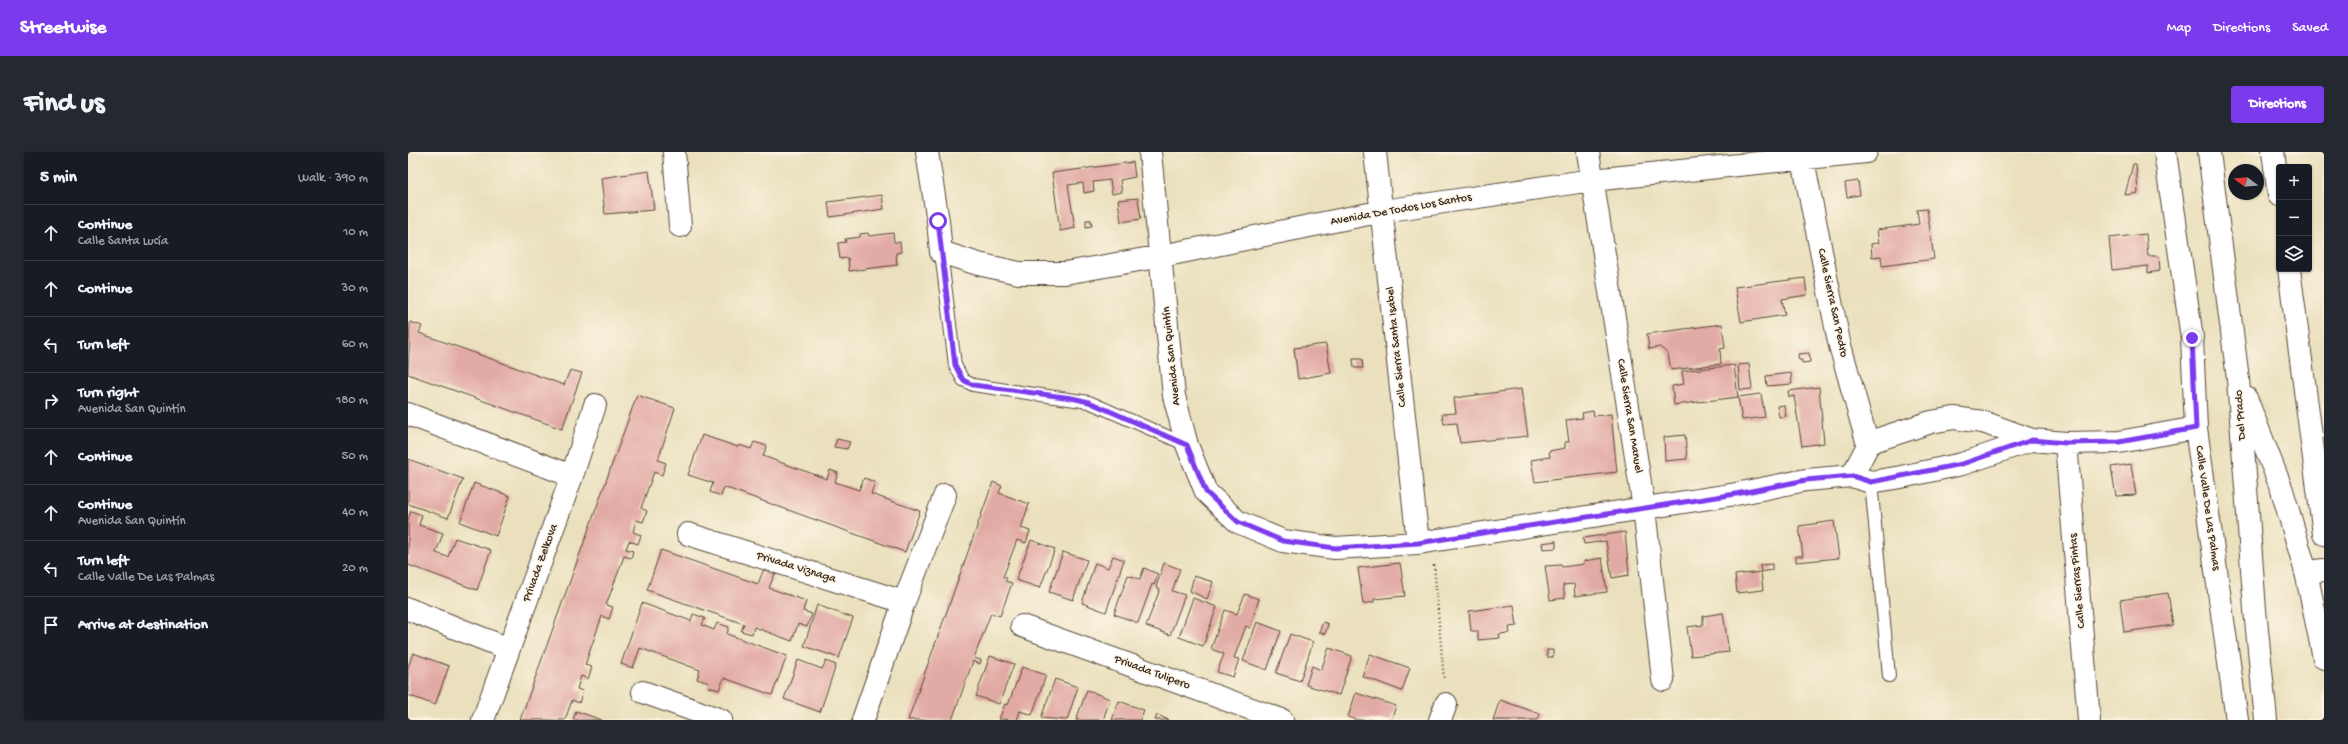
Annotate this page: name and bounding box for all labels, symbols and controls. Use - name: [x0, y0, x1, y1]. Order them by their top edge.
- text: Streetwise: [20, 17, 106, 40]
- text: Map: [2167, 20, 2191, 37]
- text: Directions: [2213, 20, 2270, 37]
- text: Saved: [2292, 20, 2328, 37]
- button: Directions: [2231, 86, 2324, 123]
- text: Find us: [24, 88, 104, 121]
- north arrow: [2228, 164, 2264, 200]
- map controls: [2276, 164, 2312, 272]
- button: +: [2276, 164, 2312, 200]
- text: 5 min: [40, 168, 77, 188]
- text: Walk · 390 m: [298, 171, 368, 186]
- street label: Avenida De Todos Los Santos: [1329, 191, 1473, 229]
- button: −: [2276, 200, 2312, 236]
- route start: [929, 212, 947, 230]
- text: Continue: [78, 216, 132, 234]
- icon: ahead: [40, 222, 62, 244]
- text: 10 m: [343, 225, 368, 240]
- text: Calle Santa Lucía: [78, 234, 168, 249]
- button: layers: [2276, 236, 2312, 272]
- street label: Calle Sierra San Pedro: [1814, 247, 1850, 359]
- icon: ahead: [40, 278, 62, 300]
- text: Continue: [78, 280, 132, 298]
- text: 30 m: [342, 281, 368, 296]
- street label: Calle Sierra Santa Isabel: [1384, 286, 1410, 408]
- street label: Avenida San Quintín: [1160, 306, 1184, 406]
- route end: [2183, 329, 2201, 347]
- icon: left: [40, 334, 62, 356]
- text: Turn left: [78, 336, 129, 354]
- text: 60 m: [342, 337, 368, 352]
- street label: Calle Sierra San Manuel: [1613, 358, 1645, 475]
- text: Turn right: [78, 384, 138, 402]
- street label: Del Prado: [2232, 389, 2250, 442]
- icon: right: [40, 390, 62, 412]
- text: 180 m: [336, 393, 368, 408]
- text: Avenida San Quintín: [78, 402, 186, 417]
- street label: Calle Valle De Las Palmas: [2191, 445, 2223, 572]
- icon: ahead: [40, 446, 62, 468]
- text: Continue: [78, 448, 132, 466]
- text: 50 m: [341, 449, 368, 464]
- text: Continue: [78, 496, 132, 514]
- icon: ahead: [40, 502, 62, 524]
- text: 40 m: [342, 505, 368, 520]
- text: Avenida San Quintín: [78, 514, 186, 529]
- street label: Privada Zelkova: [520, 522, 562, 605]
- street label: Calle Sierras Pintas: [2067, 532, 2089, 629]
- street label: Privada Viznaga: [754, 549, 838, 587]
- text: Turn left: [78, 552, 129, 570]
- icon: left: [40, 558, 62, 580]
- text: 20 m: [342, 561, 368, 576]
- text: Calle Valle De Las Palmas: [78, 570, 214, 585]
- icon: arrive: [40, 614, 62, 636]
- text: Arrive at destination: [78, 616, 208, 634]
- street label: Privada Tulipero: [1111, 652, 1192, 693]

